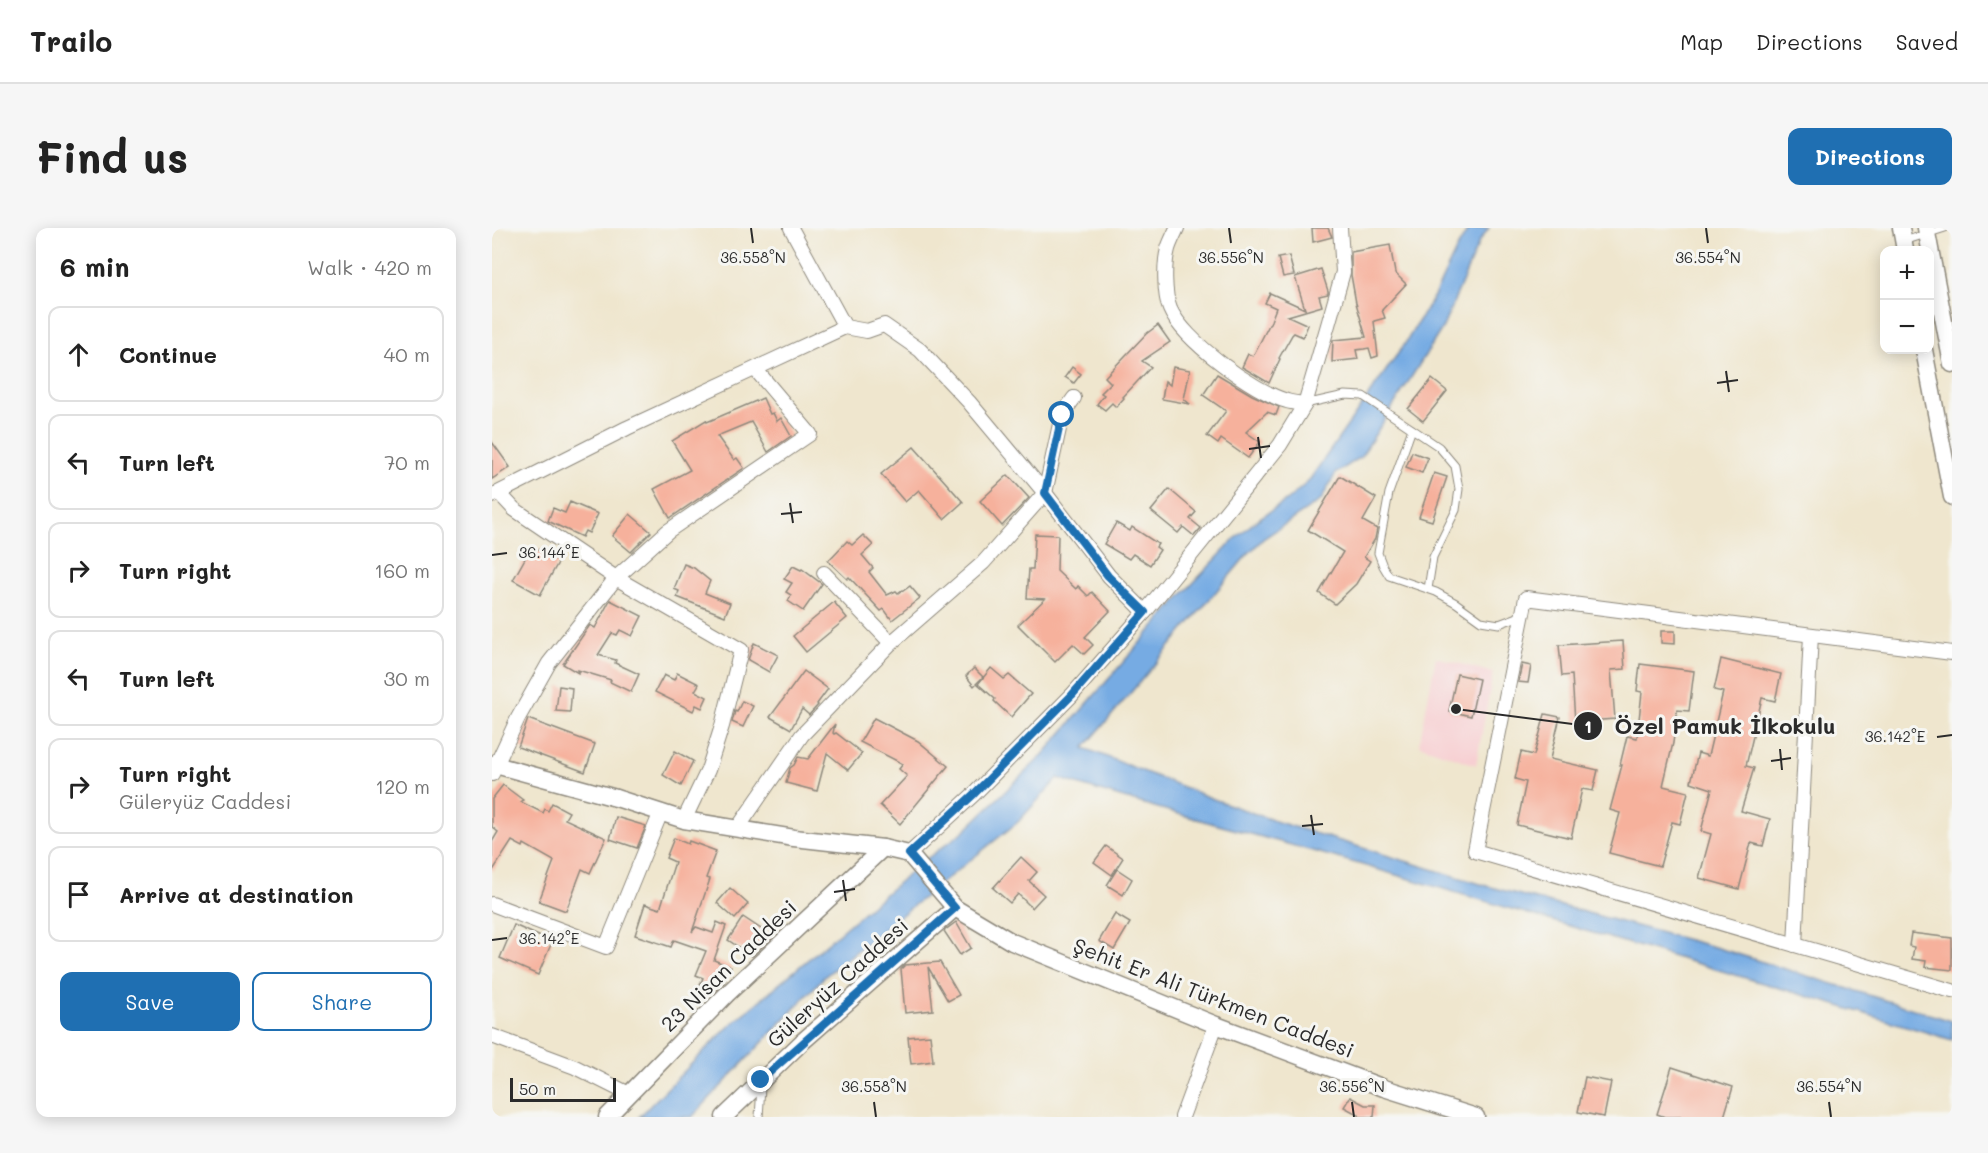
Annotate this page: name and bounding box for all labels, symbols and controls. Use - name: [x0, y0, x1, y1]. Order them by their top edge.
- text: Trailo: [30, 23, 112, 59]
- text: Map: [1680, 28, 1723, 55]
- text: Directions: [1756, 28, 1863, 55]
- text: Saved: [1896, 28, 1958, 55]
- button: Directions: [1788, 128, 1952, 185]
- text: Find us: [36, 129, 188, 184]
- map controls: [1880, 246, 1934, 354]
- button: +: [1880, 246, 1934, 300]
- text: 36.558°N: [720, 247, 786, 267]
- text: 36.556°N: [1198, 247, 1264, 267]
- text: 36.554°N: [1675, 247, 1741, 267]
- text: 6 min: [60, 250, 129, 284]
- text: Walk · 420 m: [307, 254, 432, 280]
- button: −: [1880, 300, 1934, 354]
- icon: ahead: [62, 338, 95, 371]
- text: Continue: [119, 340, 217, 369]
- text: 40 m: [384, 341, 430, 367]
- route start: [1048, 401, 1074, 427]
- icon: left: [62, 446, 95, 479]
- text: Turn left: [119, 448, 215, 477]
- text: 70 m: [384, 449, 430, 475]
- text: 36.144°E: [519, 542, 580, 562]
- icon: right: [62, 554, 95, 587]
- text: Turn right: [119, 556, 231, 585]
- text: 160 m: [374, 557, 430, 583]
- icon: left: [62, 662, 95, 695]
- text: Turn left: [119, 664, 215, 693]
- text: 30 m: [384, 665, 430, 691]
- callout: Özel Pamuk İlkokulu: [1573, 706, 1848, 746]
- text: Özel Pamuk İlkokulu: [1614, 711, 1836, 740]
- text: 1: [1584, 714, 1592, 738]
- text: 36.142°E: [1865, 726, 1926, 746]
- text: Turn right: [119, 759, 231, 788]
- icon: right: [62, 770, 95, 803]
- text: 120 m: [375, 773, 430, 799]
- text: Güleryüz Caddesi: [119, 788, 291, 814]
- icon: arrive: [62, 878, 95, 911]
- text: Arrive at destination: [119, 880, 354, 909]
- street label: 23 Nisan Caddesi: [654, 893, 802, 1037]
- street label: Güleryüz Caddesi: [761, 911, 913, 1053]
- text: 36.142°E: [519, 928, 580, 948]
- street label: Şehit Er Ali Türkmen Caddesi: [1070, 931, 1358, 1063]
- button: Save: [60, 972, 240, 1031]
- button: Share: [252, 972, 432, 1031]
- route end: [747, 1066, 773, 1092]
- scale bar: [510, 1075, 616, 1102]
- text: 36.558°N: [841, 1076, 907, 1096]
- text: 36.556°N: [1319, 1076, 1385, 1096]
- text: 36.554°N: [1796, 1076, 1862, 1096]
- text: 50 m: [519, 1078, 556, 1099]

